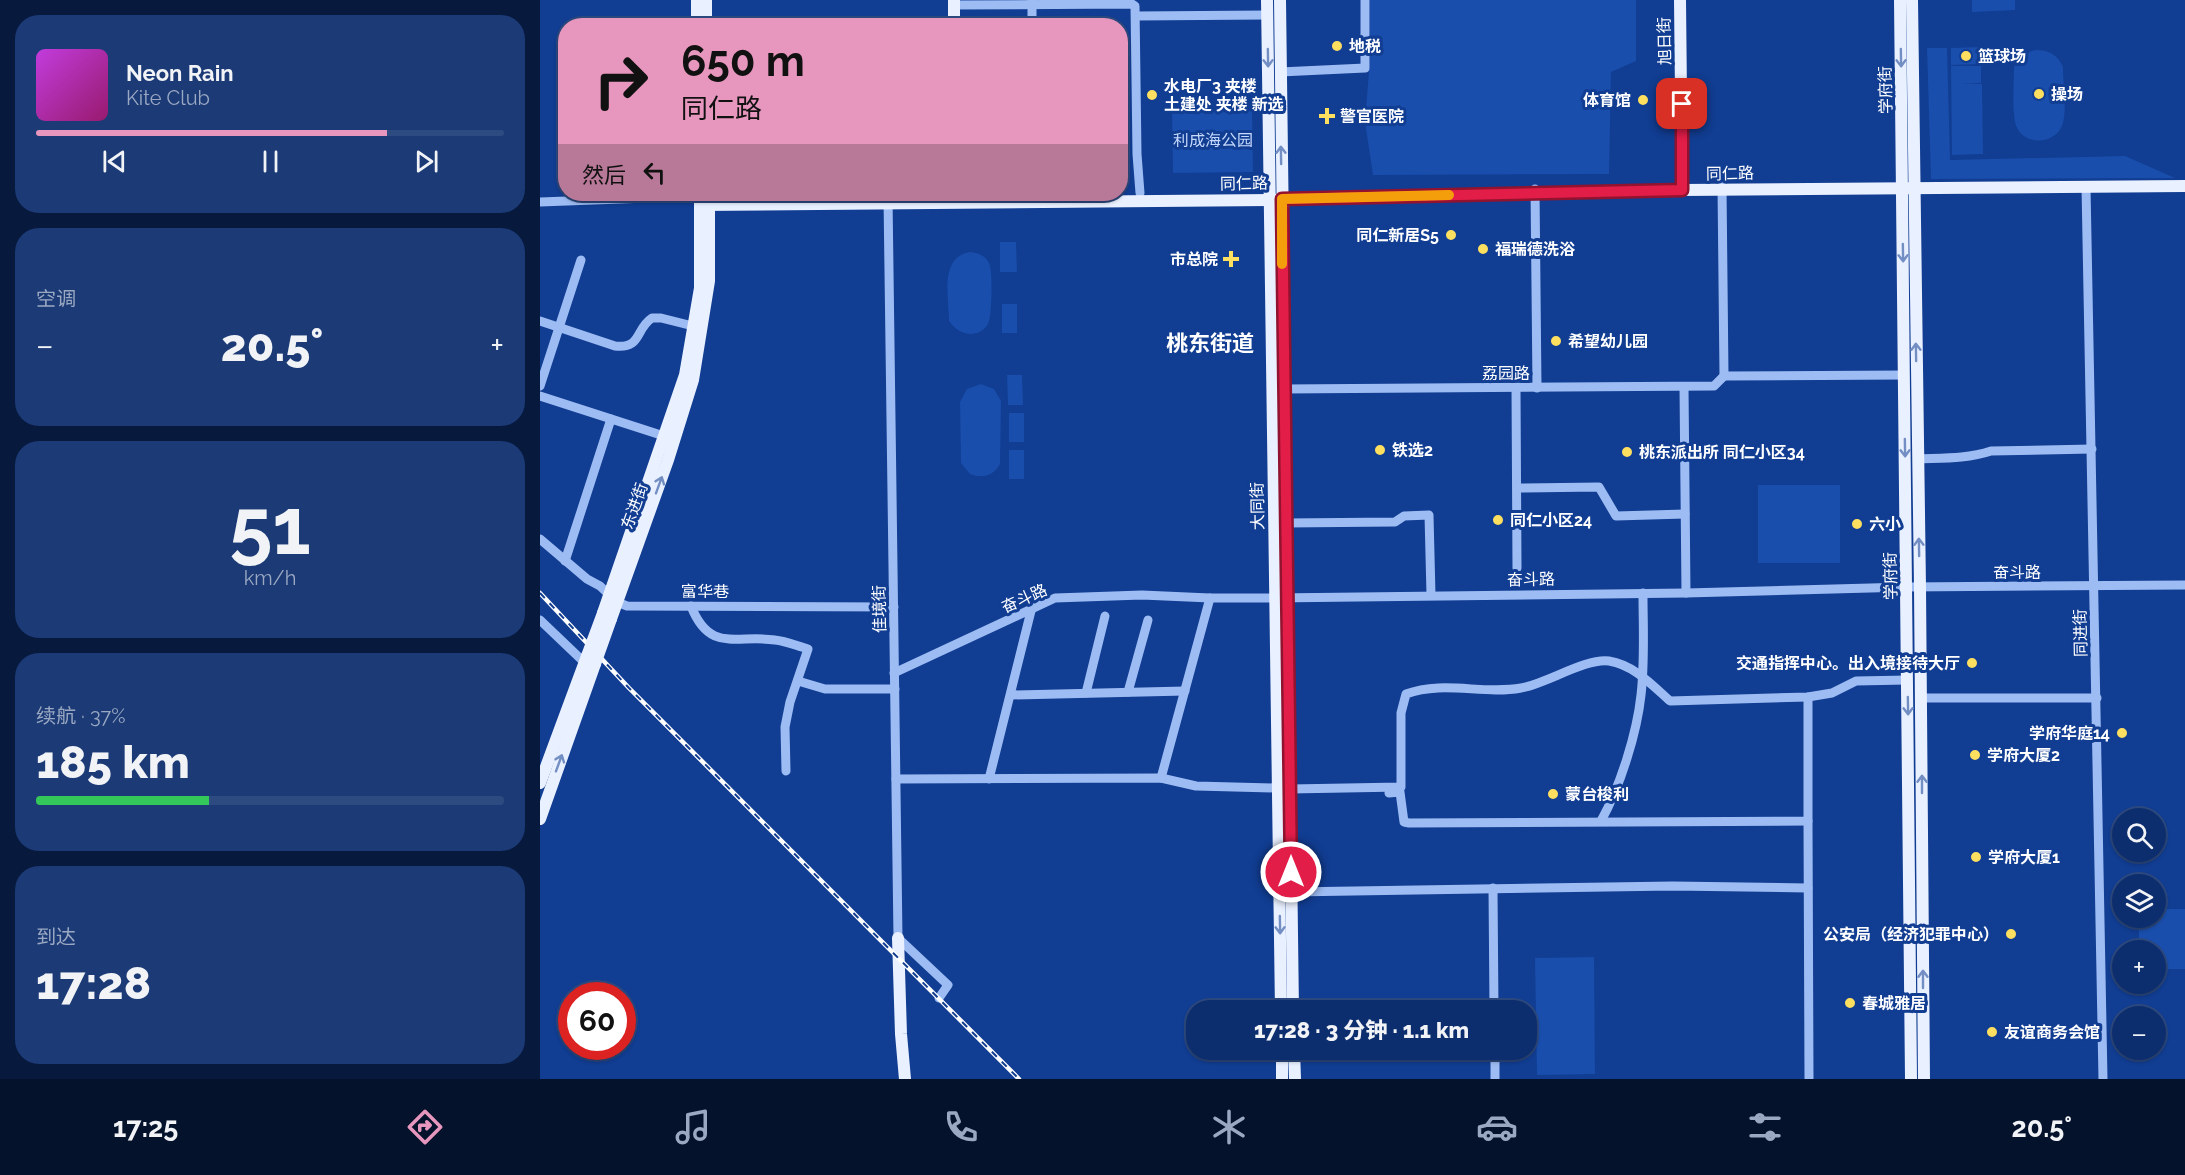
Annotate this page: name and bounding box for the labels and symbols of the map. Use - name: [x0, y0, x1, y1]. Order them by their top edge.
- street label: 旭日街: [1655, 17, 1674, 65]
- place label: 地税: [1349, 37, 1381, 56]
- marker: 地税: [1330, 39, 1344, 53]
- place label: 篮球场: [1978, 47, 2026, 66]
- one-way arrow: [1262, 48, 1273, 68]
- one-way arrow: [1895, 48, 1906, 68]
- marker: 篮球场: [1959, 49, 1973, 63]
- street label: 学府街: [1876, 66, 1895, 114]
- place label: 水电厂3 夹楼 土建处 夹楼 新选: [1164, 77, 1284, 114]
- pin: [1656, 78, 1707, 129]
- place label: 操场: [2051, 85, 2083, 104]
- marker: 操场: [2032, 87, 2046, 101]
- marker: 水电厂3 夹楼 土建处 夹楼 新选: [1145, 88, 1159, 102]
- place label: 体育馆: [1583, 91, 1631, 110]
- marker: 体育馆: [1636, 93, 1650, 107]
- marker: 警官医院: [1318, 107, 1336, 125]
- place label: 警官医院: [1340, 107, 1404, 126]
- park label: 利成海公园: [1173, 131, 1253, 150]
- one-way arrow: [1275, 145, 1287, 165]
- street label: 同仁路: [1706, 164, 1754, 183]
- street label: 同仁路: [1220, 174, 1268, 193]
- place label: 同仁新居S5: [1356, 226, 1439, 245]
- marker: 同仁新居S5: [1444, 228, 1458, 242]
- place label: 福瑞德洗浴: [1495, 240, 1575, 259]
- marker: 福瑞德洗浴: [1476, 242, 1490, 256]
- one-way arrow: [1897, 243, 1909, 263]
- place label: 市总院: [1170, 250, 1218, 269]
- marker: 市总院: [1222, 250, 1240, 268]
- district label: 桃东街道: [1166, 330, 1254, 356]
- place label: 希望幼儿园: [1568, 332, 1648, 351]
- marker: 希望幼儿园: [1549, 334, 1563, 348]
- one-way arrow: [1910, 342, 1922, 362]
- street label: 荔园路: [1482, 364, 1530, 383]
- one-way arrow: [1899, 438, 1911, 458]
- place label: 铁选2: [1392, 441, 1433, 460]
- marker: 铁选2: [1373, 443, 1387, 457]
- place label: 桃东派出所 同仁小区34: [1639, 443, 1805, 462]
- marker: 桃东派出所 同仁小区34: [1620, 445, 1634, 459]
- one-way arrow: [655, 476, 666, 495]
- street label: 东进街: [617, 480, 652, 532]
- street label: 大同街: [1248, 482, 1267, 530]
- place label: 同仁小区24: [1510, 511, 1592, 530]
- marker: 同仁小区24: [1491, 513, 1505, 527]
- place label: 六小: [1869, 515, 1901, 534]
- marker: 六小: [1850, 517, 1864, 531]
- one-way arrow: [1913, 537, 1925, 557]
- street label: 学府街: [1881, 552, 1900, 600]
- street label: 奋斗路: [1993, 563, 2041, 582]
- street label: 奋斗路: [1507, 570, 1555, 589]
- street label: 奋斗路: [998, 580, 1050, 617]
- street label: 富华巷: [681, 582, 729, 601]
- street label: 佳境街: [870, 585, 889, 633]
- street label: 同进街: [2071, 609, 2090, 657]
- place label: 交通指挥中心。出入境接待大厅: [1736, 654, 1960, 673]
- marker: 交通指挥中心。出入境接待大厅: [1965, 656, 1979, 670]
- one-way arrow: [1902, 696, 1913, 716]
- place label: 学府华庭14: [2029, 724, 2110, 743]
- marker: 学府华庭14: [2115, 726, 2129, 740]
- place label: 学府大厦2: [1987, 746, 2060, 765]
- marker: 学府大厦2: [1968, 748, 1982, 762]
- one-way arrow: [555, 754, 566, 773]
- one-way arrow: [1916, 774, 1928, 794]
- place label: 蒙台梭利: [1565, 785, 1629, 804]
- marker: 蒙台梭利: [1546, 787, 1560, 801]
- position arrow: [1259, 840, 1323, 904]
- place label: 学府大厦1: [1988, 848, 2060, 867]
- marker: 学府大厦1: [1969, 850, 1983, 864]
- one-way arrow: [1274, 915, 1286, 935]
- place label: 公安局（经济犯罪中心）: [1823, 925, 1999, 944]
- marker: 公安局（经济犯罪中心）: [2004, 927, 2018, 941]
- one-way arrow: [1917, 969, 1929, 989]
- speed limit sign: 60: [558, 982, 636, 1060]
- place label: 春城雅居: [1862, 994, 1926, 1013]
- marker: 春城雅居: [1843, 996, 1857, 1010]
- place label: 友谊商务会馆: [2004, 1023, 2100, 1042]
- marker: 友谊商务会馆: [1985, 1025, 1999, 1039]

